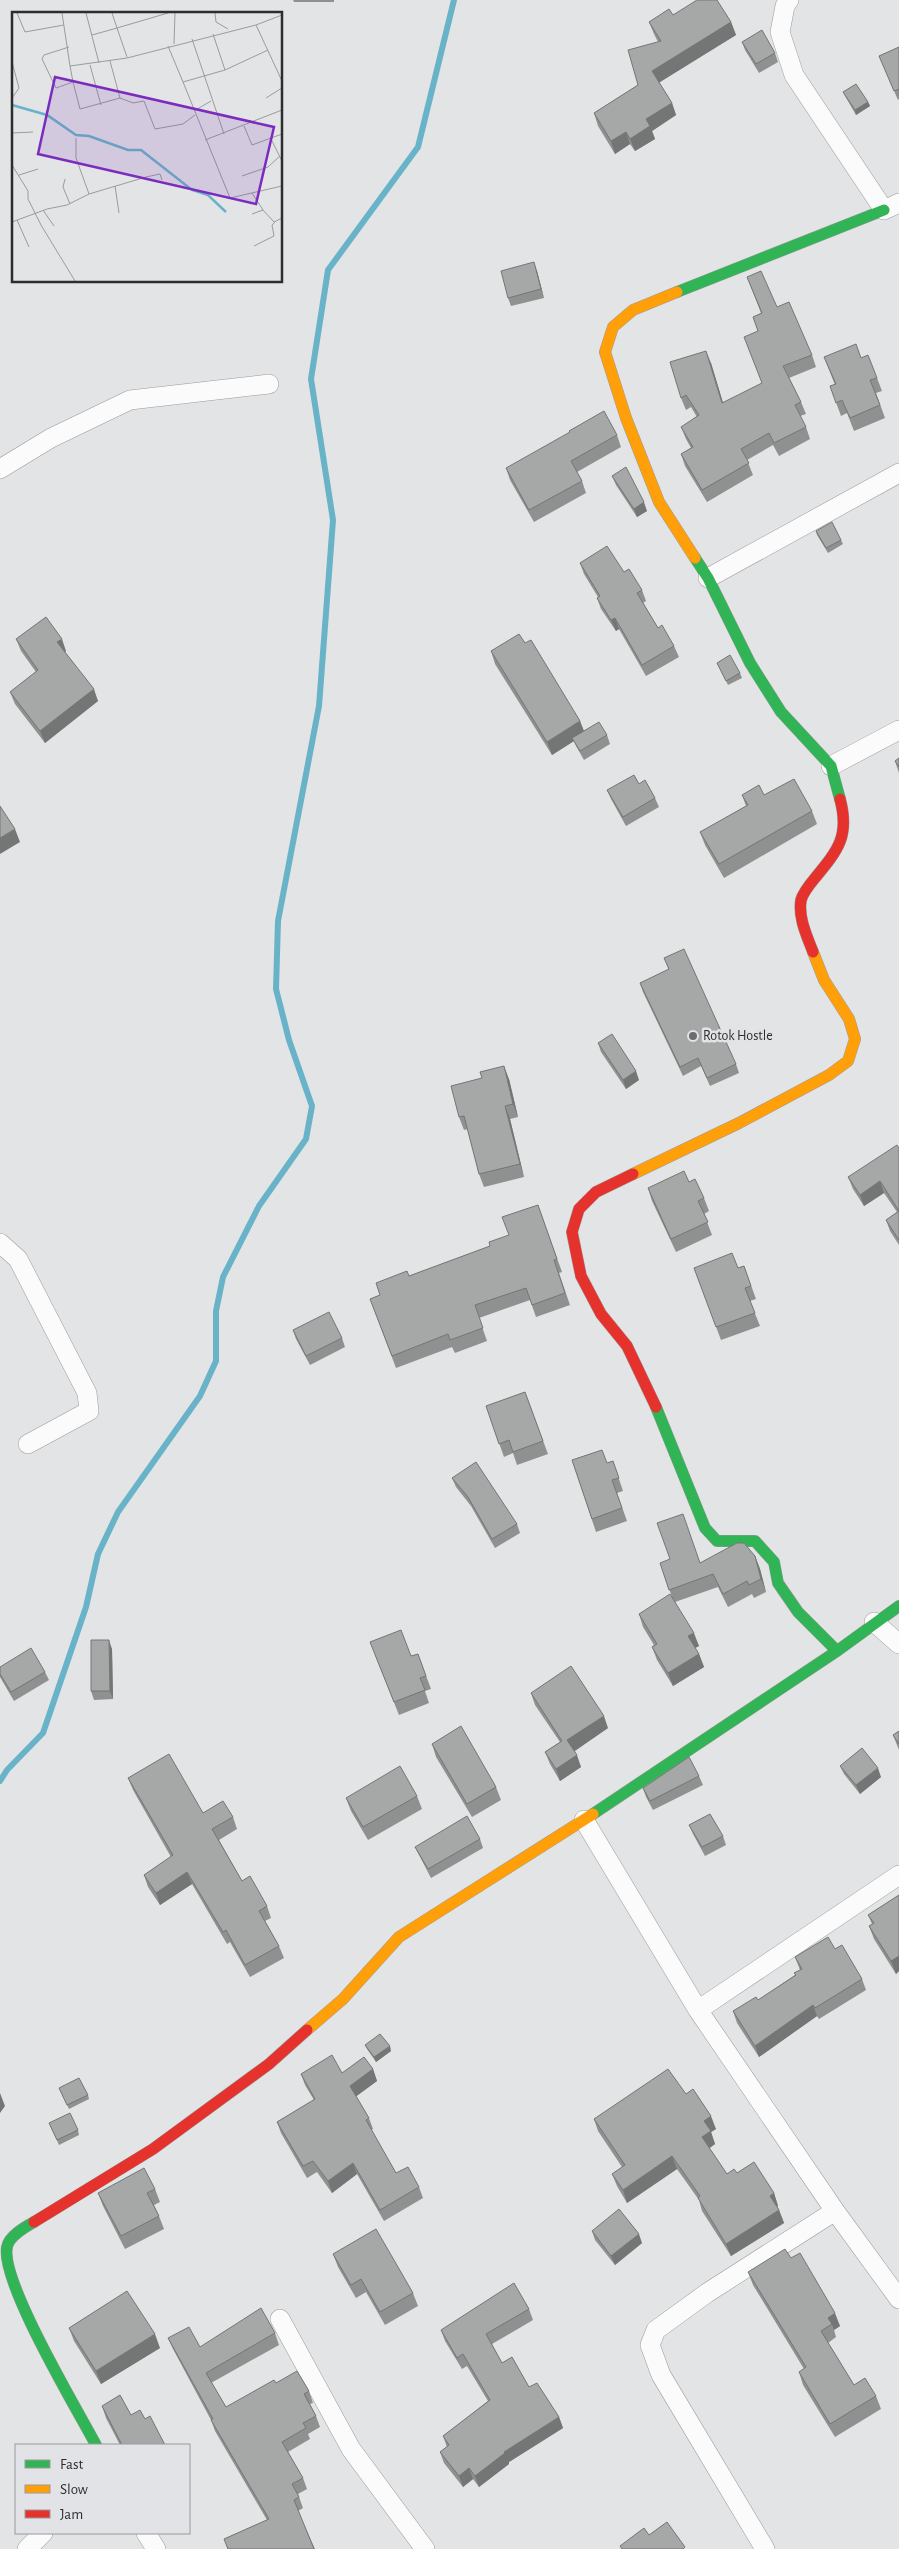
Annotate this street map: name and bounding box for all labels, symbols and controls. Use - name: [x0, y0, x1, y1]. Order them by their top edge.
- inset map: [12, 12, 282, 282]
- place label: Rotok Hostle: [703, 1029, 773, 1043]
- marker: Rotok Hostle: [687, 1030, 699, 1042]
- legend: [15, 2444, 190, 2534]
- text: Fast: [60, 2457, 84, 2472]
- text: Slow: [60, 2482, 88, 2497]
- text: Jam: [60, 2507, 83, 2522]

